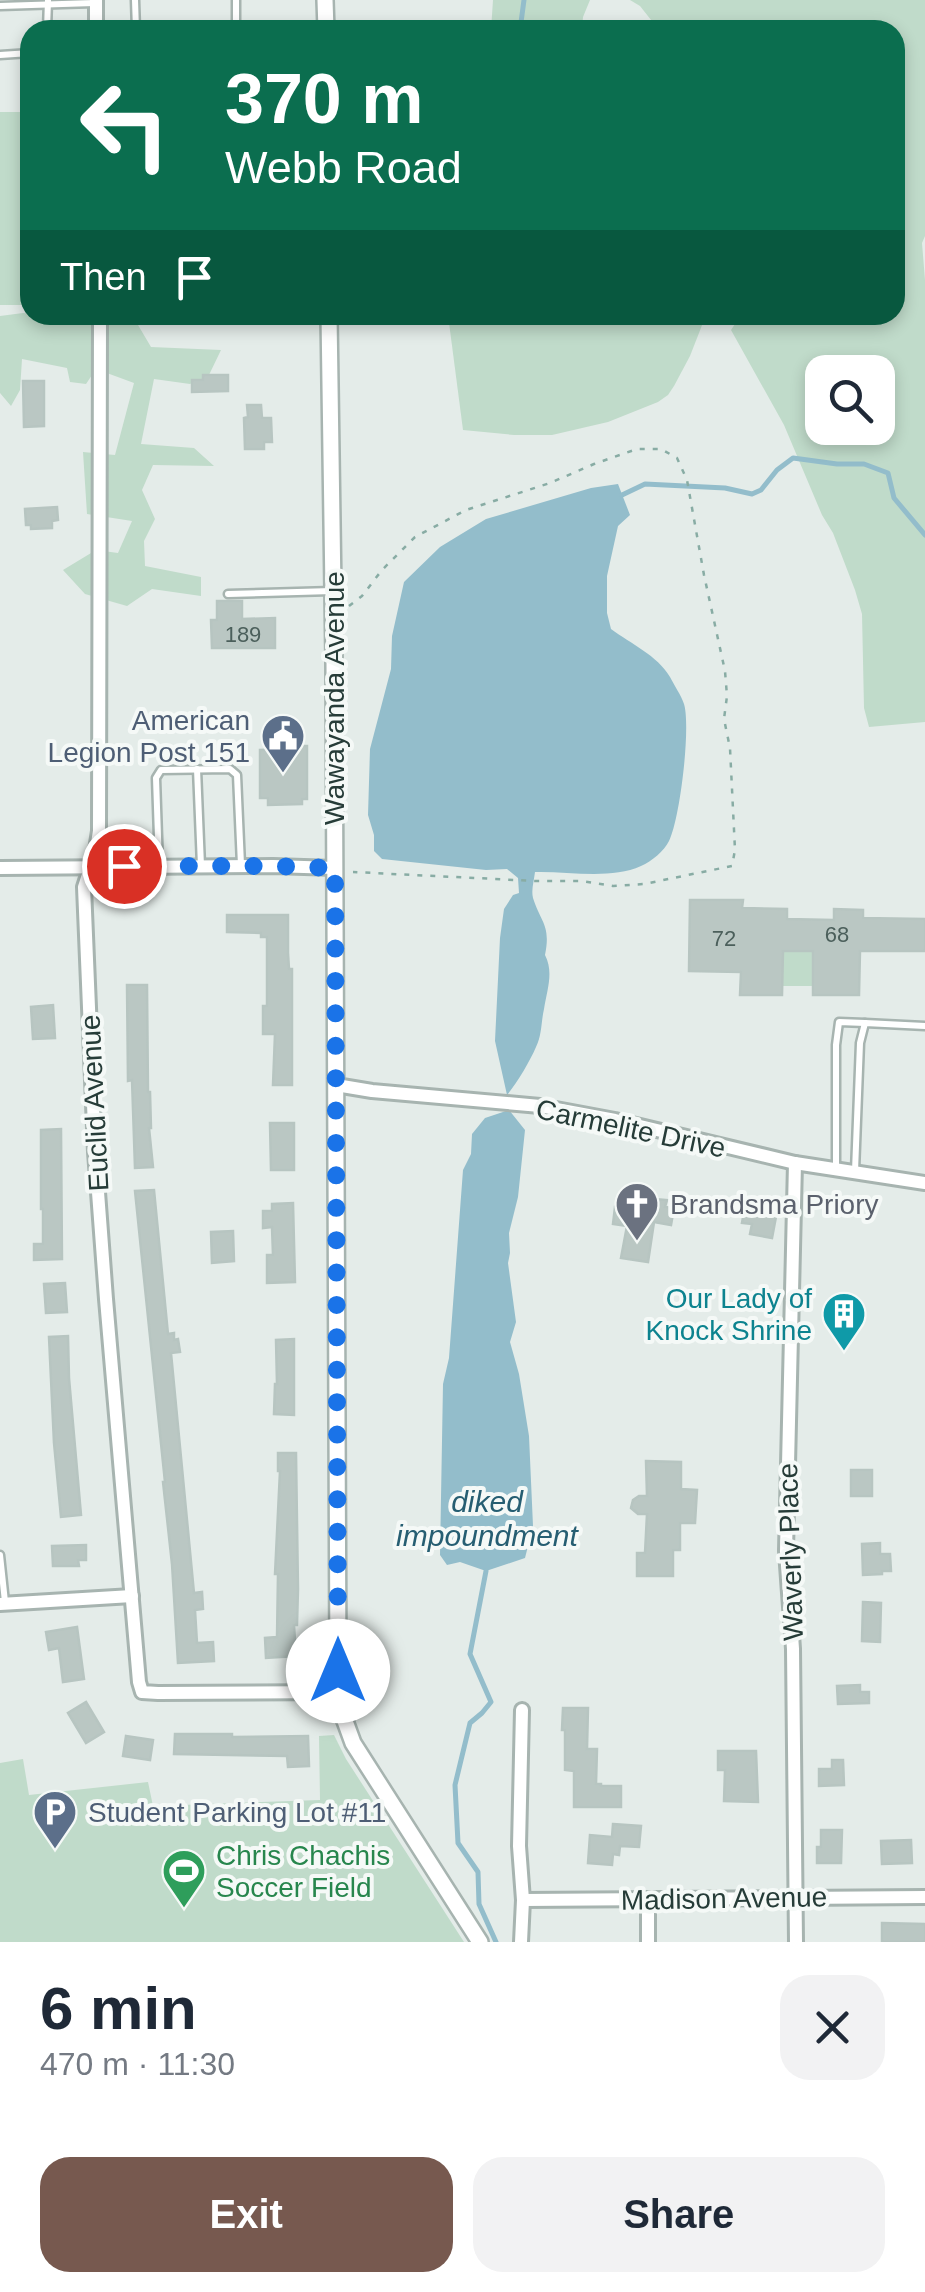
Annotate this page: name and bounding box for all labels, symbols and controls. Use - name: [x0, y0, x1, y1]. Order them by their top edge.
- icon: left: [60, 60, 190, 190]
- text: 370 m: [225, 60, 423, 138]
- text: Webb Road: [225, 142, 462, 193]
- icon: arrive: [167, 250, 222, 305]
- text: Then: [60, 256, 147, 298]
- map controls: [805, 355, 895, 445]
- button: search: [805, 355, 895, 445]
- street label: Wawayanda Avenue: [319, 571, 350, 825]
- house number: 189: [225, 622, 261, 647]
- place label: American Legion Post 151: [48, 705, 250, 768]
- public building icon: American Legion Post 151: [260, 713, 306, 774]
- pin: [82, 824, 167, 909]
- icon: arrive: [97, 839, 152, 894]
- house number: 68: [825, 922, 849, 947]
- house number: 72: [712, 926, 736, 951]
- street label: Euclid Avenue: [74, 1014, 115, 1192]
- street label: Carmelite Drive: [533, 1093, 728, 1164]
- church icon: Brandsma Priory: [614, 1181, 660, 1242]
- place label: Brandsma Priory: [670, 1189, 879, 1220]
- place label: Our Lady of Knock Shrine: [645, 1283, 812, 1346]
- building icon: Our Lady of Knock Shrine: [821, 1291, 867, 1352]
- street label: Waverly Place: [772, 1463, 809, 1641]
- water label: diked impoundment: [396, 1485, 580, 1552]
- position arrow: [286, 1619, 390, 1723]
- parking icon: Student Parking Lot #11: [32, 1789, 78, 1850]
- place label: Student Parking Lot #11: [88, 1797, 386, 1828]
- place label: Chris Chachis Soccer Field: [216, 1840, 390, 1903]
- sports icon: Chris Chachis Soccer Field: [161, 1848, 207, 1909]
- street label: Madison Avenue: [620, 1881, 828, 1916]
- text: 6 min: [40, 1975, 197, 2042]
- button: close: [780, 1975, 885, 2080]
- text: 470 m · 11:30: [40, 2046, 235, 2082]
- button: Exit: [40, 2157, 453, 2272]
- button: Share: [473, 2157, 885, 2272]

